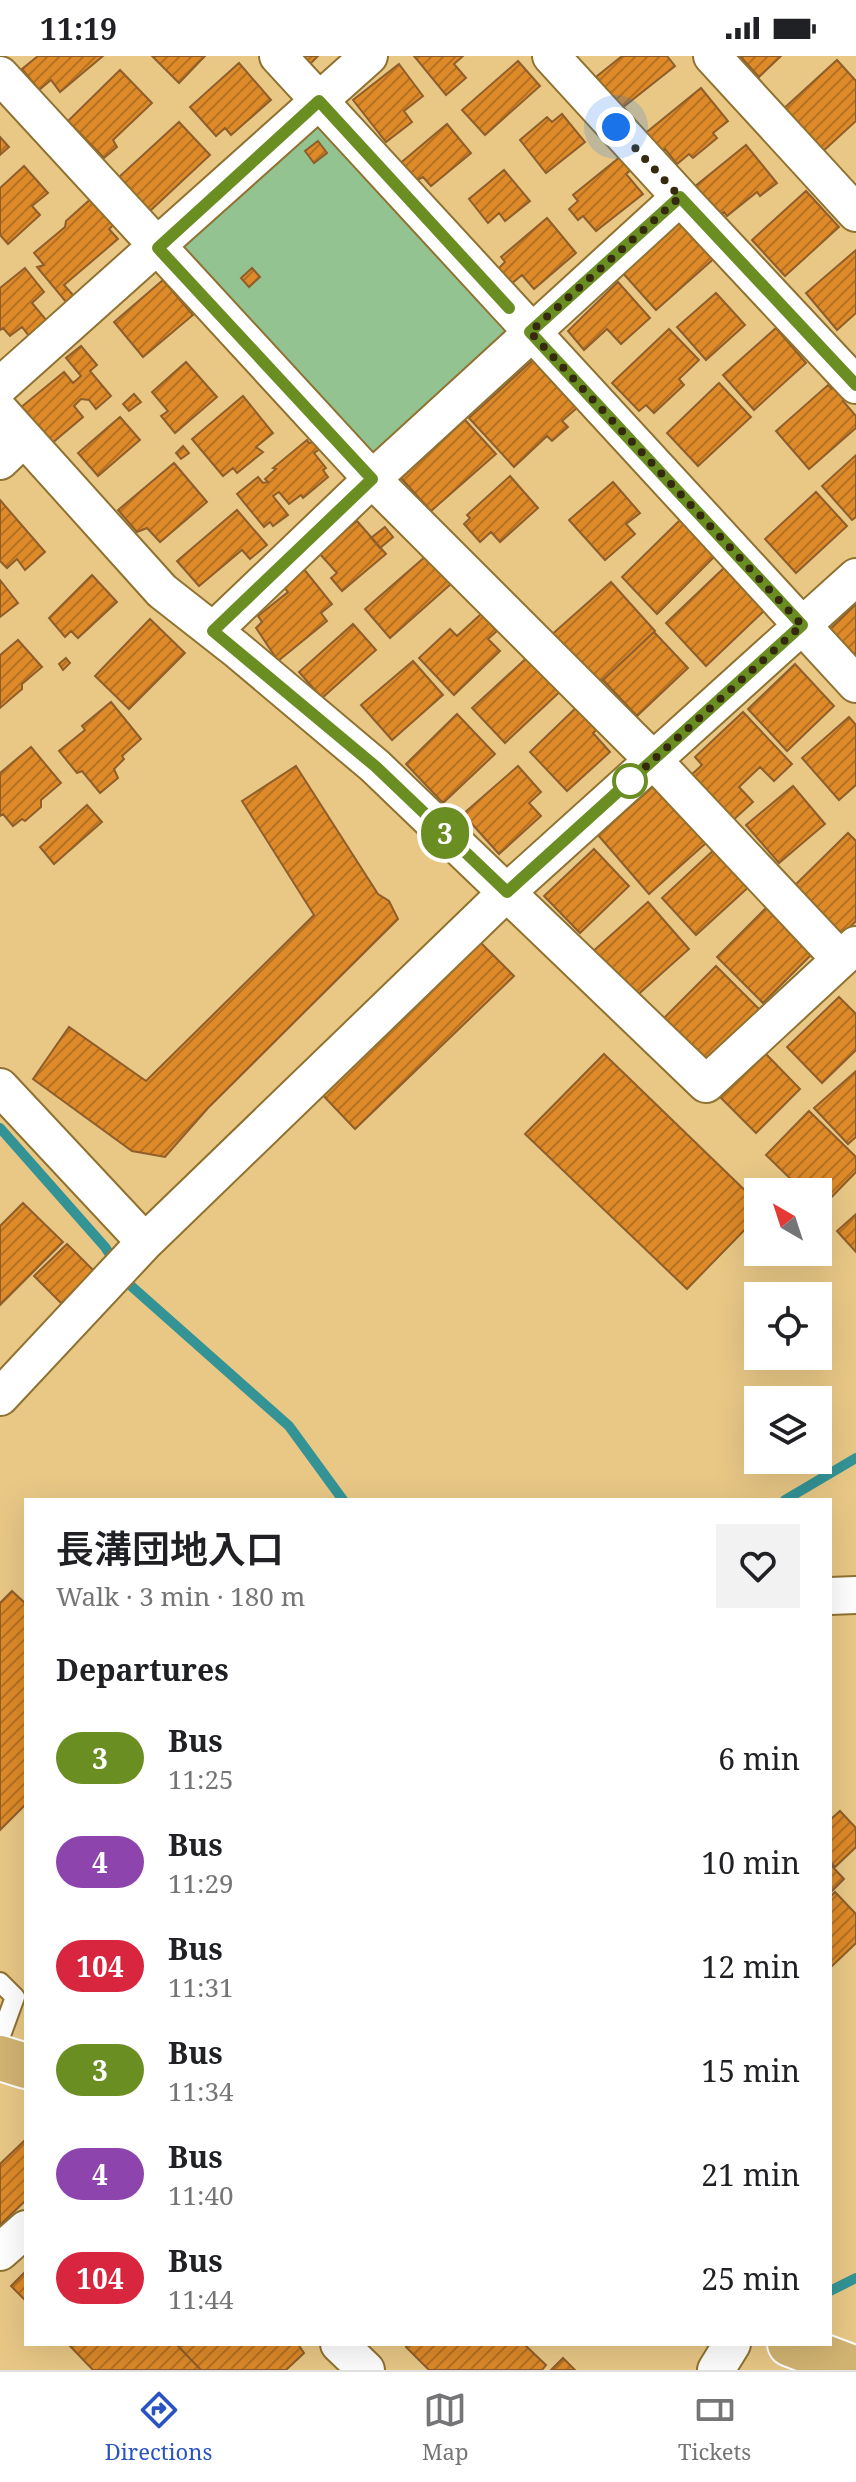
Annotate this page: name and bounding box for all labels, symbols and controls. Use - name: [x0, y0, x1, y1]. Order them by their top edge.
- text: 11:19: [40, 8, 117, 49]
- your location: [596, 107, 636, 147]
- unlabelled marker: [613, 764, 647, 798]
- line badge: 3: [419, 807, 471, 859]
- text: 3: [437, 814, 453, 852]
- north arrow: [744, 1178, 832, 1266]
- map controls: [744, 1178, 832, 1474]
- button: locate: [744, 1282, 832, 1370]
- button: layers: [744, 1386, 832, 1474]
- text: 長溝団地入口: [56, 1522, 284, 1574]
- button: heart: [716, 1524, 800, 1608]
- text: Walk · 3 min · 180 m: [56, 1578, 305, 1614]
- text: Departures: [56, 1649, 229, 1690]
- text: Bus: [168, 1720, 223, 1761]
- text: 6 min: [718, 1738, 800, 1779]
- text: 3: [92, 1739, 108, 1777]
- text: 11:25: [168, 1761, 234, 1797]
- text: Bus: [168, 1824, 223, 1865]
- text: 10 min: [701, 1842, 800, 1883]
- text: 4: [92, 1843, 108, 1881]
- text: 11:29: [168, 1865, 234, 1901]
- text: Bus: [168, 1928, 223, 1969]
- text: 12 min: [701, 1946, 800, 1987]
- text: 104: [76, 1947, 124, 1985]
- text: 11:31: [168, 1969, 234, 2005]
- text: Bus: [168, 2032, 223, 2073]
- text: 15 min: [701, 2050, 800, 2091]
- text: 3: [92, 2051, 108, 2089]
- text: 11:34: [168, 2073, 234, 2109]
- text: Bus: [168, 2136, 223, 2177]
- text: 21 min: [701, 2154, 800, 2195]
- text: 4: [92, 2155, 108, 2193]
- text: 11:40: [168, 2177, 234, 2213]
- text: Bus: [168, 2240, 223, 2281]
- text: 25 min: [701, 2258, 800, 2299]
- text: 104: [76, 2259, 124, 2297]
- text: 11:44: [168, 2281, 234, 2317]
- tab: Directions: [105, 2388, 212, 2466]
- tab: Map: [422, 2388, 468, 2466]
- tab: Tickets: [678, 2388, 751, 2466]

